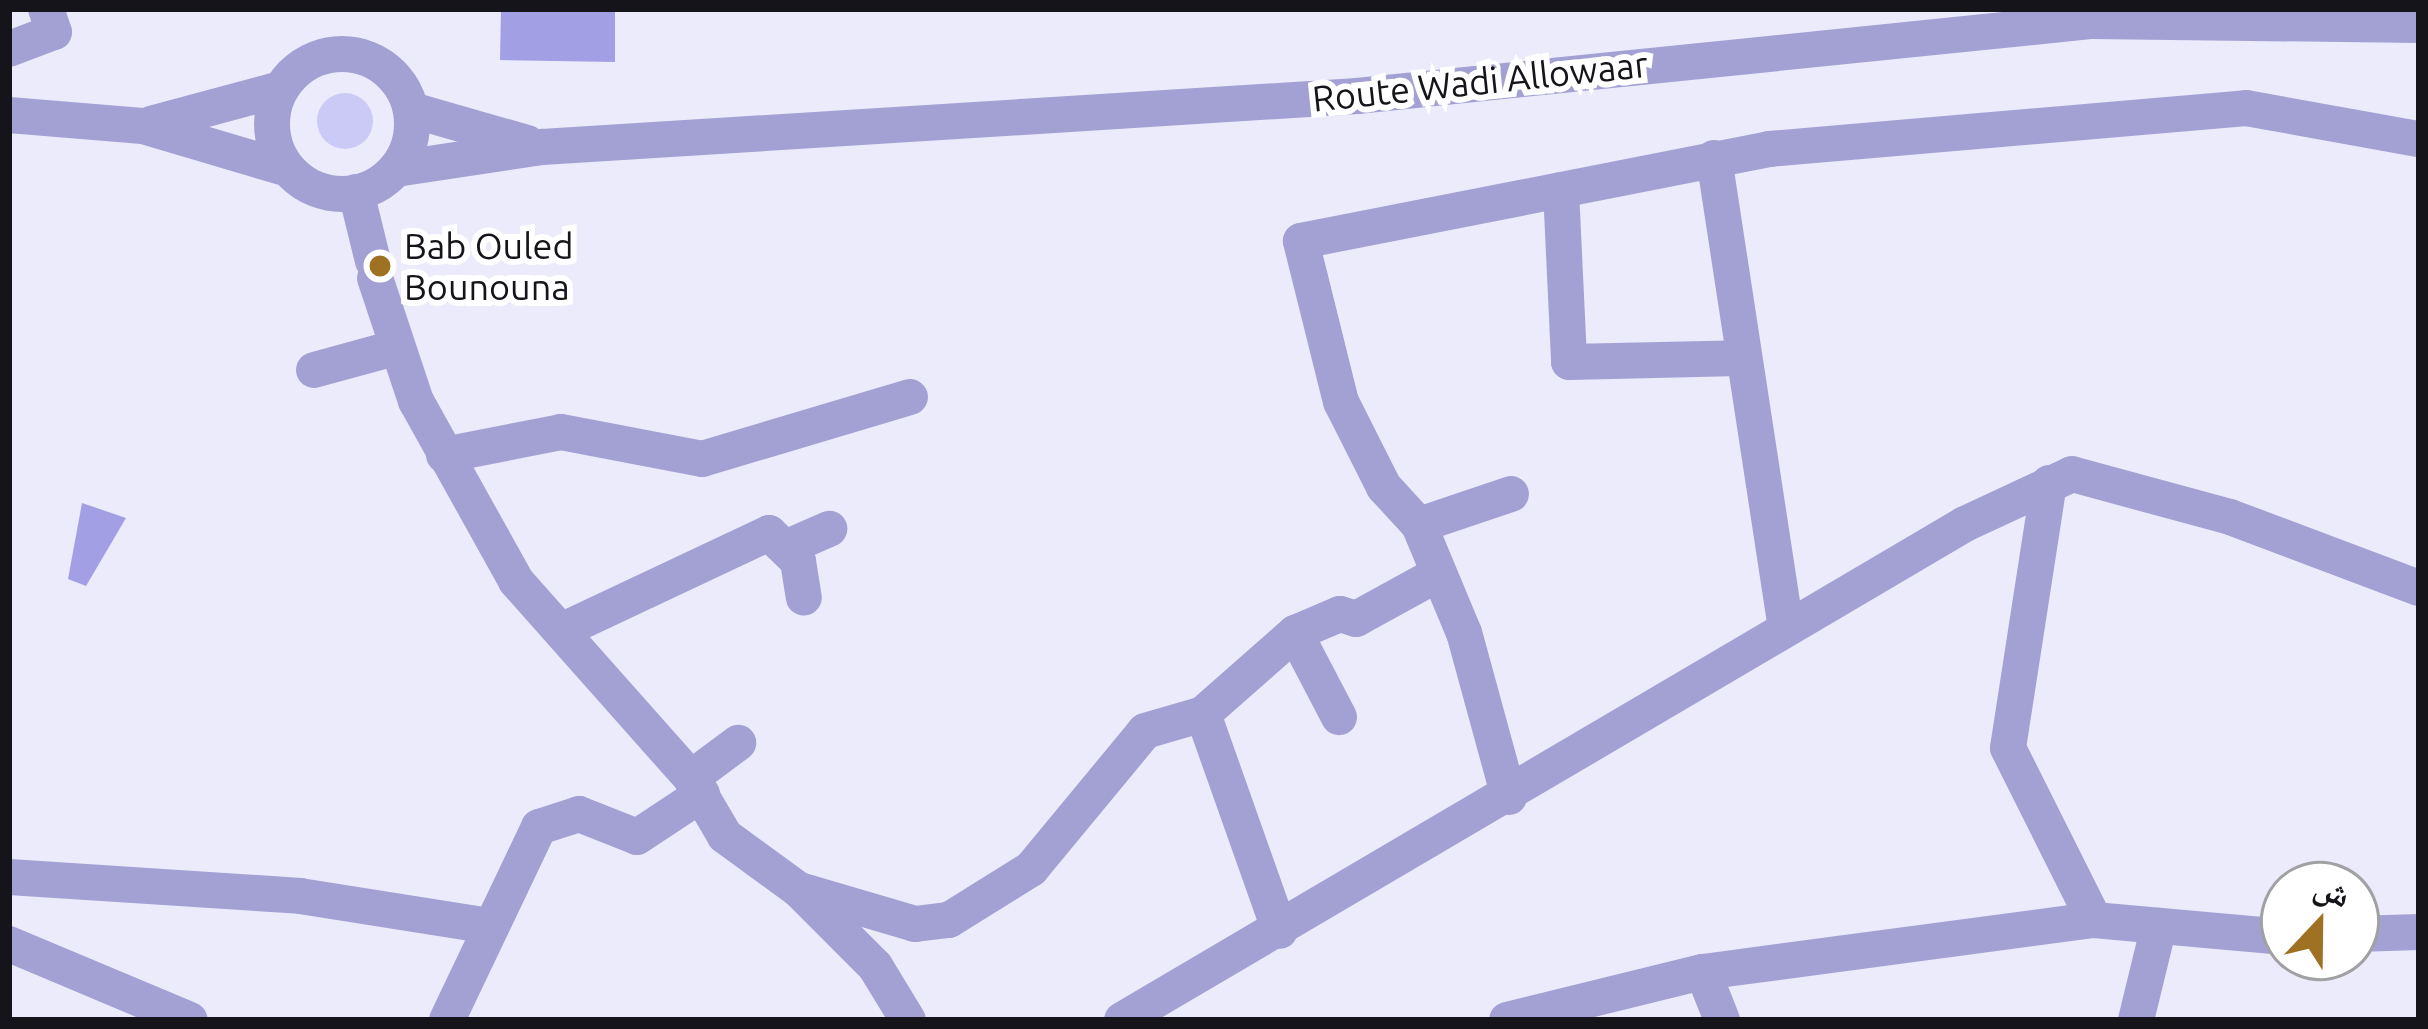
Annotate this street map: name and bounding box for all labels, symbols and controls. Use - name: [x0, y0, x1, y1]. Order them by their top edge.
- street label: Route Wadi Allowaar: [1310, 42, 1650, 120]
- place label: Bab Ouled Bounouna: [404, 223, 574, 308]
- marker: Bab Ouled Bounouna: [367, 253, 393, 279]
- north arrow: [2260, 861, 2380, 981]
- text: ش: [2309, 866, 2356, 914]

